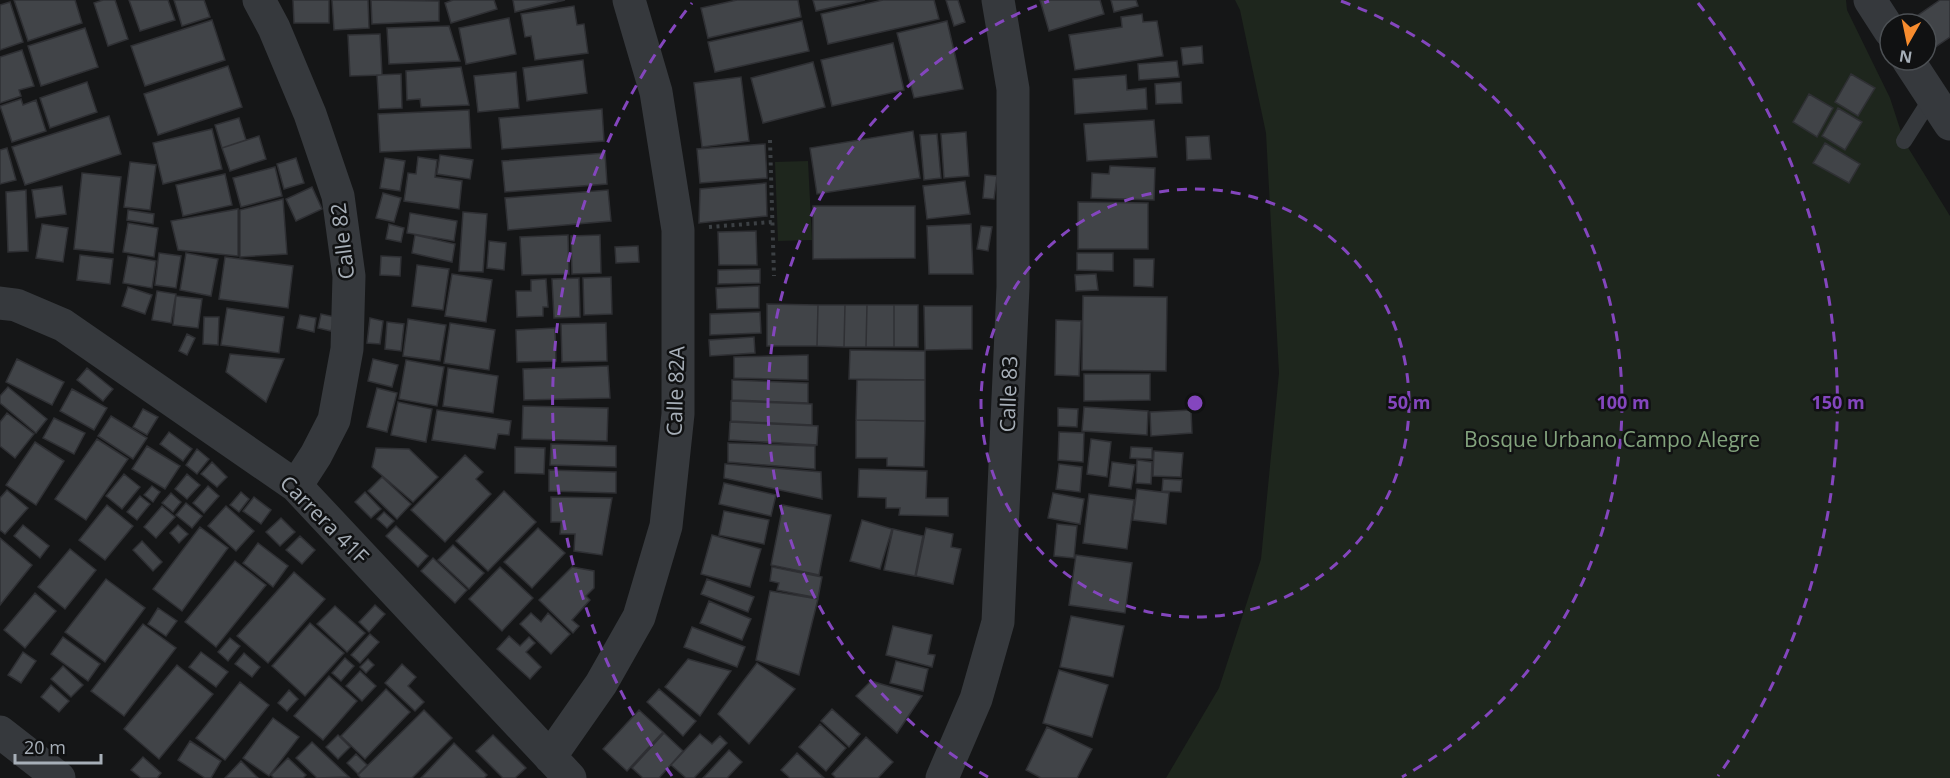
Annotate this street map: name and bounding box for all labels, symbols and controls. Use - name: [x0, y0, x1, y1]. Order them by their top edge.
- north arrow: [1878, 12, 1938, 72]
- text: N: [1898, 45, 1914, 69]
- street label: Calle 82: [323, 201, 361, 281]
- street label: Calle 82A: [659, 345, 691, 436]
- street label: Calle 83: [993, 355, 1023, 433]
- text: 50 m: [1388, 390, 1430, 414]
- text: 100 m: [1596, 390, 1650, 414]
- text: 150 m: [1811, 390, 1865, 414]
- centre of rings: [1185, 393, 1205, 413]
- park label: Bosque Urbano Campo Alegre: [1464, 425, 1760, 453]
- street label: Carrera 41F: [274, 469, 375, 570]
- scale bar: [15, 727, 100, 765]
- text: 20 m: [24, 735, 66, 759]

